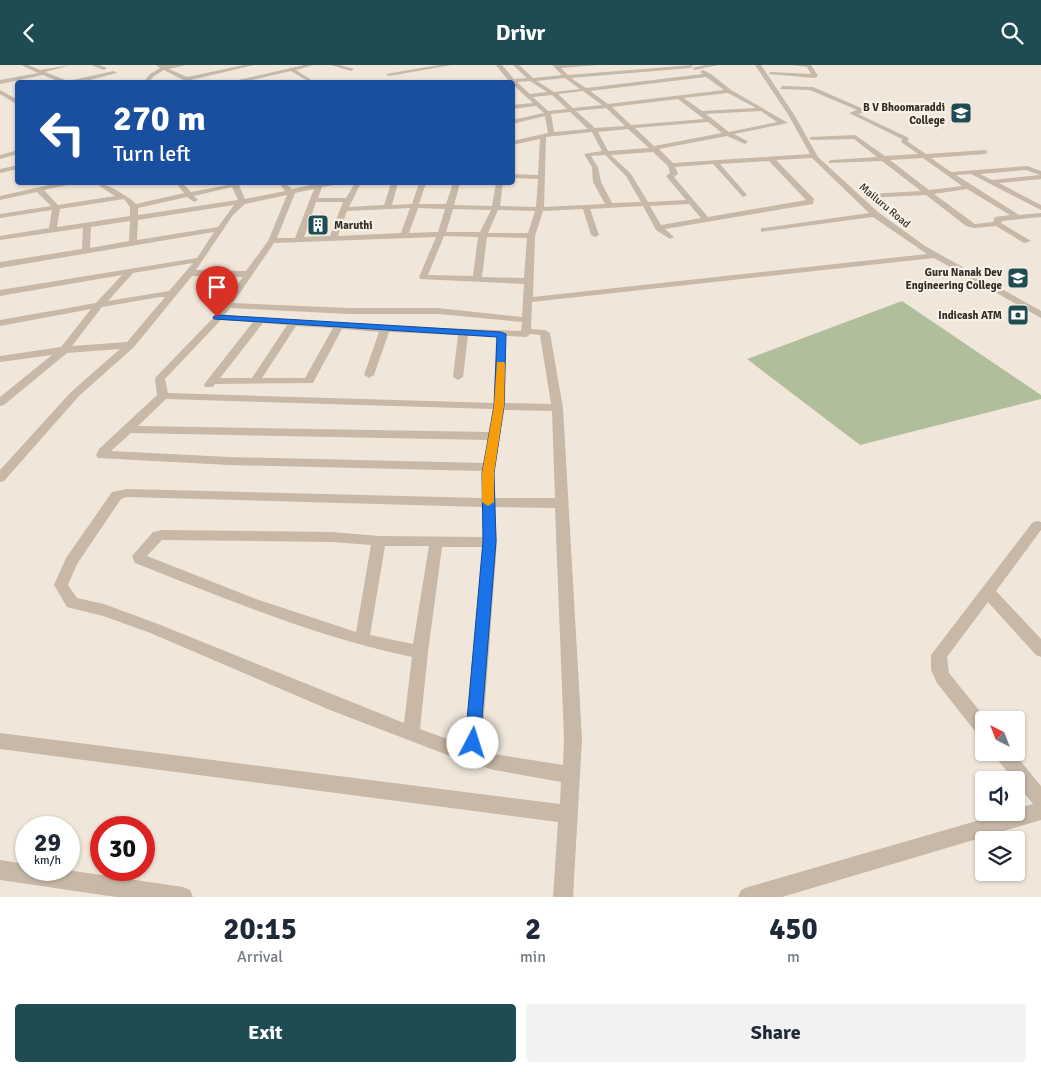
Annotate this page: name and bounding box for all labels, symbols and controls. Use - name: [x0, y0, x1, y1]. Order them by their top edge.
- icon: back: [15, 19, 43, 47]
- text: Drivr: [496, 19, 545, 46]
- icon: search: [998, 19, 1026, 47]
- text: 270 m: [113, 97, 206, 140]
- icon: left: [30, 100, 95, 165]
- place label: B V Bhoomaraddi College: [863, 101, 946, 127]
- school or university icon: B V Bhoomaraddi College: [949, 101, 973, 125]
- text: Turn left: [113, 140, 191, 167]
- street label: Mailuru Road: [857, 180, 913, 231]
- building icon: Maruthi: [306, 213, 330, 237]
- place label: Maruthi: [334, 219, 373, 232]
- pin: [196, 266, 238, 317]
- place label: Guru Nanak Dev Engineering College: [906, 266, 1003, 292]
- school or university icon: Guru Nanak Dev Engineering College: [1006, 266, 1030, 290]
- icon: arrive: [203, 273, 231, 301]
- bank icon: Indicash ATM: [1006, 303, 1030, 327]
- place label: Indicash ATM: [938, 309, 1002, 322]
- north arrow: [975, 711, 1025, 761]
- map controls: [975, 711, 1025, 881]
- position arrow: [446, 716, 498, 768]
- button: sound: [975, 771, 1025, 821]
- speed limit sign: 30: [90, 816, 155, 881]
- text: 29: [34, 827, 61, 858]
- button: layers: [975, 831, 1025, 881]
- text: km/h: [34, 853, 61, 868]
- text: 20:15: [223, 911, 297, 948]
- text: 2: [525, 911, 541, 948]
- text: 450: [769, 911, 818, 948]
- text: Arrival: [237, 947, 283, 967]
- text: min: [520, 947, 546, 967]
- text: m: [787, 947, 800, 967]
- button: Exit: [15, 1004, 516, 1062]
- button: Share: [526, 1004, 1026, 1062]

